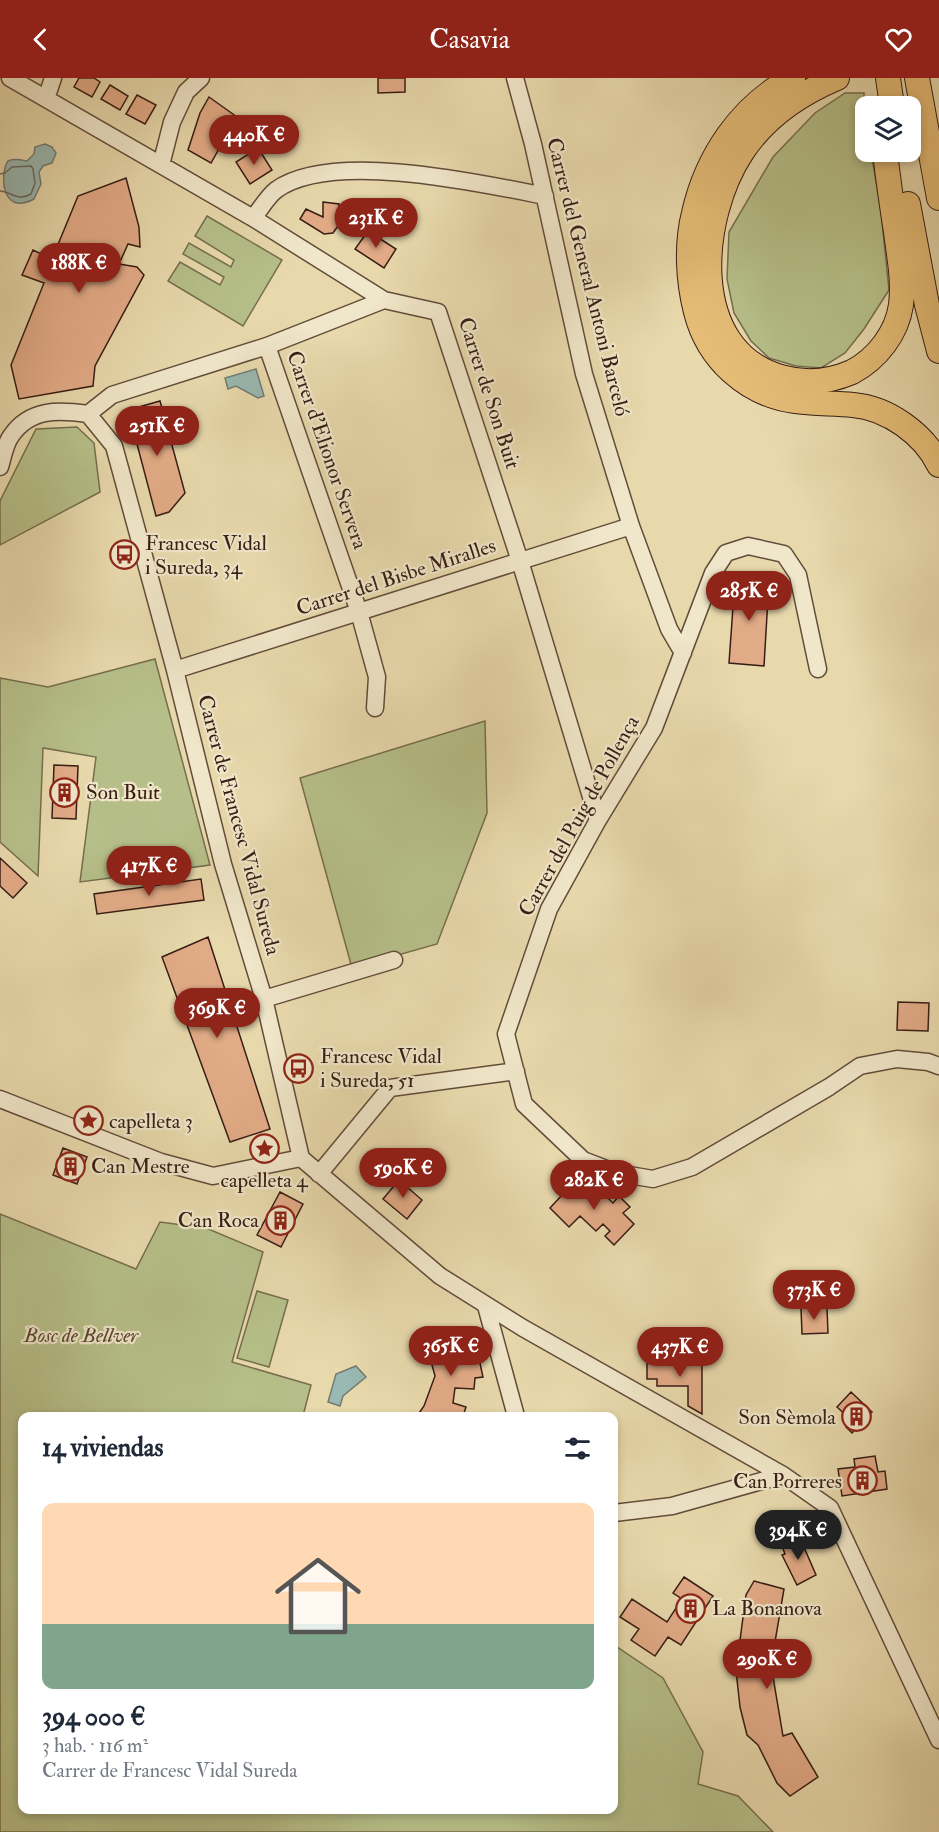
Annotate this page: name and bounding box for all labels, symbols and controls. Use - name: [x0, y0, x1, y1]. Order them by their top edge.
- icon: back: [24, 23, 57, 56]
- text: Casavia: [429, 23, 510, 56]
- icon: heart: [882, 23, 915, 56]
- map controls: [855, 96, 921, 162]
- button: layers: [855, 96, 921, 162]
- pin: 440K €: [205, 115, 303, 166]
- text: 440K €: [223, 122, 285, 147]
- street label: Carrer del General Antoni Barceló: [540, 135, 636, 419]
- pin: 231K €: [327, 198, 425, 249]
- text: 231K €: [349, 205, 403, 230]
- pin: 188K €: [30, 243, 128, 294]
- text: 188K €: [51, 250, 107, 275]
- street label: Carrer de Son Buit: [452, 314, 526, 472]
- street label: Carrer d'Elionor Servera: [280, 347, 374, 553]
- pin: 251K €: [108, 406, 206, 457]
- text: 251K €: [129, 413, 185, 438]
- place label: Francesc Vidal i Sureda, 34: [145, 530, 267, 581]
- street label: Carrer del Bisbe Miralles: [293, 532, 499, 622]
- bus stop icon: Francesc Vidal i Sureda, 34: [108, 539, 140, 571]
- pin: 285K €: [700, 571, 798, 622]
- text: 285K €: [720, 578, 778, 603]
- street label: Carrer de Francesc Vidal Sureda: [191, 692, 287, 958]
- street label: Carrer del Puig de Pollença: [513, 711, 646, 921]
- building icon: Son Buit: [49, 776, 81, 808]
- place label: Son Buit: [86, 779, 160, 806]
- pin: 417K €: [100, 846, 198, 897]
- text: 417K €: [121, 853, 178, 878]
- pin: 369K €: [168, 988, 266, 1039]
- text: 369K €: [188, 995, 246, 1020]
- place label: Francesc Vidal i Sureda, 51: [320, 1043, 442, 1094]
- bus stop icon: Francesc Vidal i Sureda, 51: [283, 1052, 315, 1084]
- place icon: capelleta 3: [72, 1105, 104, 1137]
- place label: capelleta 3: [109, 1108, 193, 1135]
- place icon: capelleta 4: [248, 1133, 280, 1165]
- pin: 590K €: [354, 1148, 452, 1199]
- building icon: Can Mestre: [54, 1150, 86, 1182]
- place label: Can Mestre: [91, 1153, 190, 1180]
- text: 590K €: [373, 1155, 433, 1180]
- pin: 282K €: [545, 1160, 643, 1211]
- place label: capelleta 4: [220, 1167, 309, 1194]
- text: 282K €: [564, 1167, 624, 1192]
- building icon: Can Roca: [264, 1204, 296, 1236]
- place label: Can Roca: [178, 1207, 259, 1234]
- pin: 373K €: [765, 1270, 863, 1321]
- text: 373K €: [787, 1277, 841, 1302]
- park label: Bosc de Bellver: [23, 1322, 139, 1349]
- pin: 365K €: [402, 1326, 500, 1377]
- pin: 437K €: [631, 1327, 729, 1378]
- text: 365K €: [423, 1333, 479, 1358]
- text: 437K €: [651, 1334, 709, 1359]
- building icon: Son Sèmola: [841, 1401, 873, 1433]
- place label: Son Sèmola: [738, 1404, 836, 1431]
- text: 14 viviendas: [42, 1432, 163, 1464]
- icon: filters: [561, 1432, 594, 1465]
- building icon: Can Porreres: [847, 1465, 879, 1497]
- place label: Can Porreres: [733, 1468, 842, 1495]
- pin: 394K €: [749, 1510, 847, 1561]
- text: 394K €: [769, 1517, 827, 1542]
- icon: home: [264, 1542, 372, 1650]
- building icon: La Bonanova: [675, 1592, 707, 1624]
- place label: La Bonanova: [712, 1595, 822, 1622]
- pin: 290K €: [718, 1639, 816, 1690]
- text: 290K €: [737, 1646, 797, 1671]
- text: 394 000 €: [42, 1701, 145, 1733]
- text: 3 hab. · 116 m²: [42, 1733, 148, 1758]
- text: Carrer de Francesc Vidal Sureda: [42, 1758, 298, 1783]

